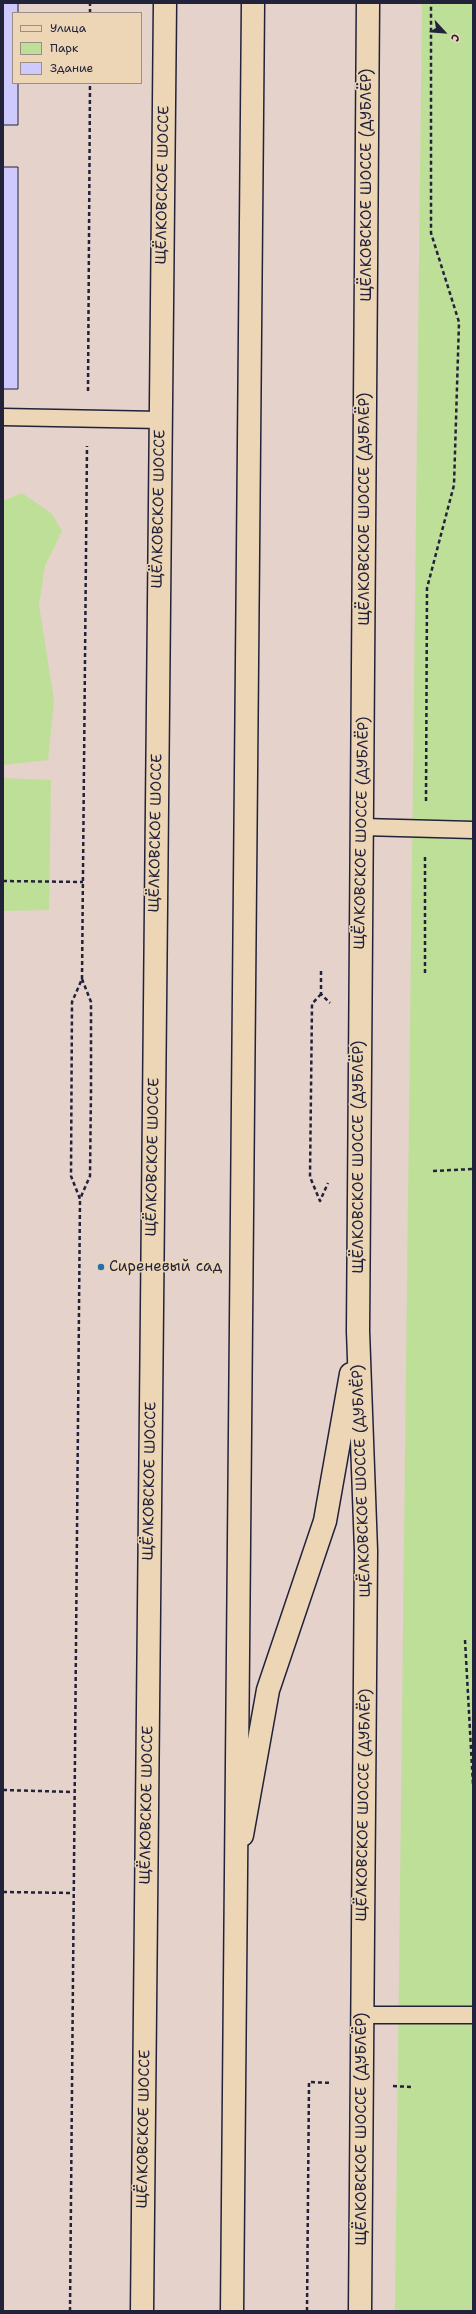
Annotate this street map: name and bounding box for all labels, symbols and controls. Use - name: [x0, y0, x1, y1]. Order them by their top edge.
- legend: [12, 12, 142, 84]
- north arrow: [424, 12, 464, 52]
- text: Улица: [50, 20, 86, 36]
- text: С: [447, 31, 463, 44]
- text: Парк: [50, 40, 78, 56]
- text: Здание: [50, 60, 93, 76]
- street label: ЩЁЛКОВСКОЕ ШОССЕ (ДУБЛЁР): [358, 69, 376, 301]
- street label: ЩЁЛКОВСКОЕ ШОССЕ: [153, 105, 173, 265]
- street label: ЩЁЛКОВСКОЕ ШОССЕ (ДУБЛЁР): [356, 393, 374, 625]
- street label: ЩЁЛКОВСКОЕ ШОССЕ: [149, 429, 169, 589]
- street label: ЩЁЛКОВСКОЕ ШОССЕ (ДУБЛЁР): [351, 716, 373, 950]
- street label: ЩЁЛКОВСКОЕ ШОССЕ: [146, 753, 166, 913]
- street label: ЩЁЛКОВСКОЕ ШОССЕ (ДУБЛЁР): [350, 1041, 368, 1273]
- street label: ЩЁЛКОВСКОЕ ШОССЕ: [143, 1077, 163, 1237]
- place label: Сиреневый сад: [109, 1258, 222, 1276]
- marker: Сиреневый сад: [96, 1262, 106, 1272]
- street label: ЩЁЛКОВСКОЕ ШОССЕ (ДУБЛЁР): [349, 1364, 375, 1598]
- street label: ЩЁЛКОВСКОЕ ШОССЕ: [140, 1401, 160, 1561]
- street label: ЩЁЛКОВСКОЕ ШОССЕ (ДУБЛЁР): [353, 1688, 375, 1922]
- street label: ЩЁЛКОВСКОЕ ШОССЕ: [137, 1725, 157, 1885]
- street label: ЩЁЛКОВСКОЕ ШОССЕ (ДУБЛЁР): [353, 2013, 371, 2245]
- street label: ЩЁЛКОВСКОЕ ШОССЕ: [134, 2049, 154, 2209]

